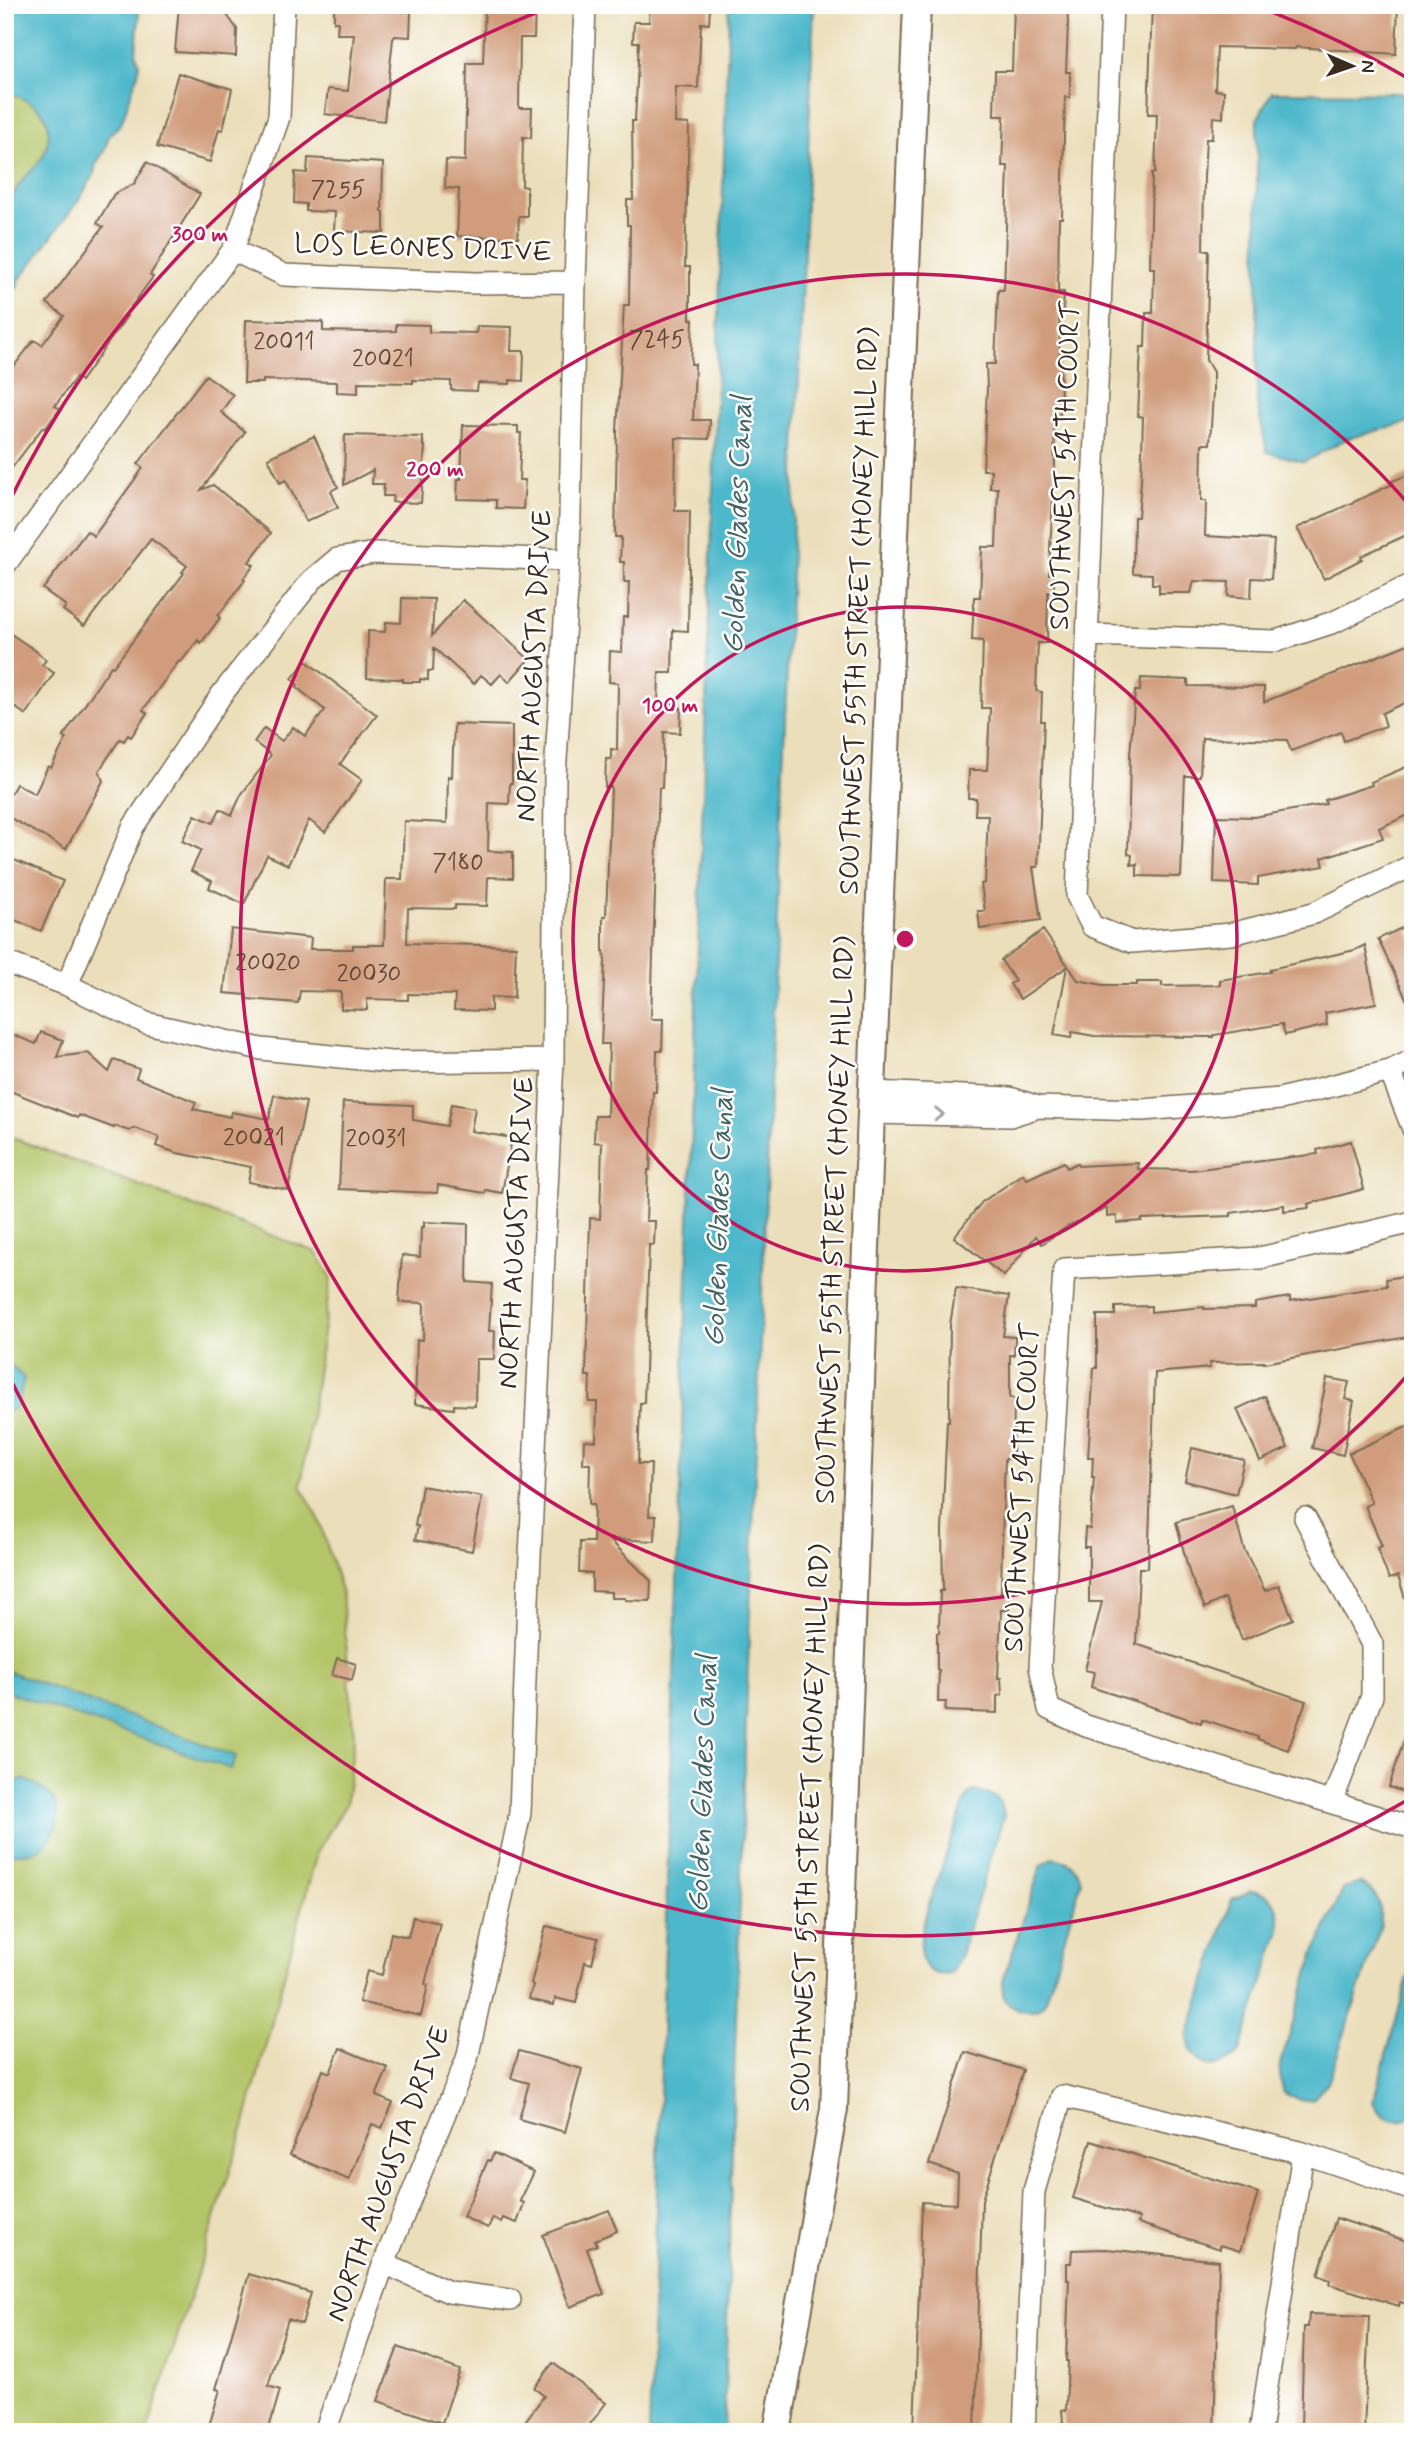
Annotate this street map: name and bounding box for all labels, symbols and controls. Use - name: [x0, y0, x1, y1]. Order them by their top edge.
- north arrow: [1316, 32, 1386, 102]
- text: N: [1355, 60, 1380, 73]
- house number: 7255: [311, 175, 365, 206]
- text: 300 m: [172, 221, 229, 249]
- street label: LOS LEONES DRIVE: [294, 226, 552, 272]
- street label: SOUTHWEST 54TH COURT: [1042, 300, 1090, 631]
- house number: 7245: [629, 325, 685, 356]
- street label: SOUTHWEST 55TH STREET (HONEY HILL RD): [832, 326, 888, 896]
- house number: 20011: [254, 327, 314, 358]
- house number: 20021: [352, 344, 414, 375]
- water label: Golden Glades Canal: [714, 393, 762, 655]
- text: 200 m: [406, 456, 464, 484]
- street label: NORTH AUGUSTA DRIVE: [508, 509, 562, 823]
- text: 100 m: [642, 692, 698, 720]
- house number: 7180: [432, 848, 484, 879]
- centre of rings: [893, 927, 917, 951]
- street label: SOUTHWEST 55TH STREET (HONEY HILL RD): [808, 935, 864, 1505]
- house number: 20020: [235, 948, 301, 979]
- house number: 20030: [337, 959, 401, 990]
- street label: NORTH AUGUSTA DRIVE: [490, 1076, 544, 1390]
- water label: Golden Glades Canal: [695, 1086, 743, 1348]
- one-way arrow: [934, 1107, 945, 1122]
- house number: 20021: [223, 1123, 285, 1154]
- house number: 20031: [345, 1124, 407, 1155]
- street label: SOUTHWEST 54TH COURT: [996, 1322, 1050, 1653]
- street label: SOUTHWEST 55TH STREET (HONEY HILL RD): [783, 1543, 839, 2113]
- water label: Golden Glades Canal: [679, 1652, 727, 1914]
- street label: NORTH AUGUSTA DRIVE: [318, 2021, 460, 2327]

